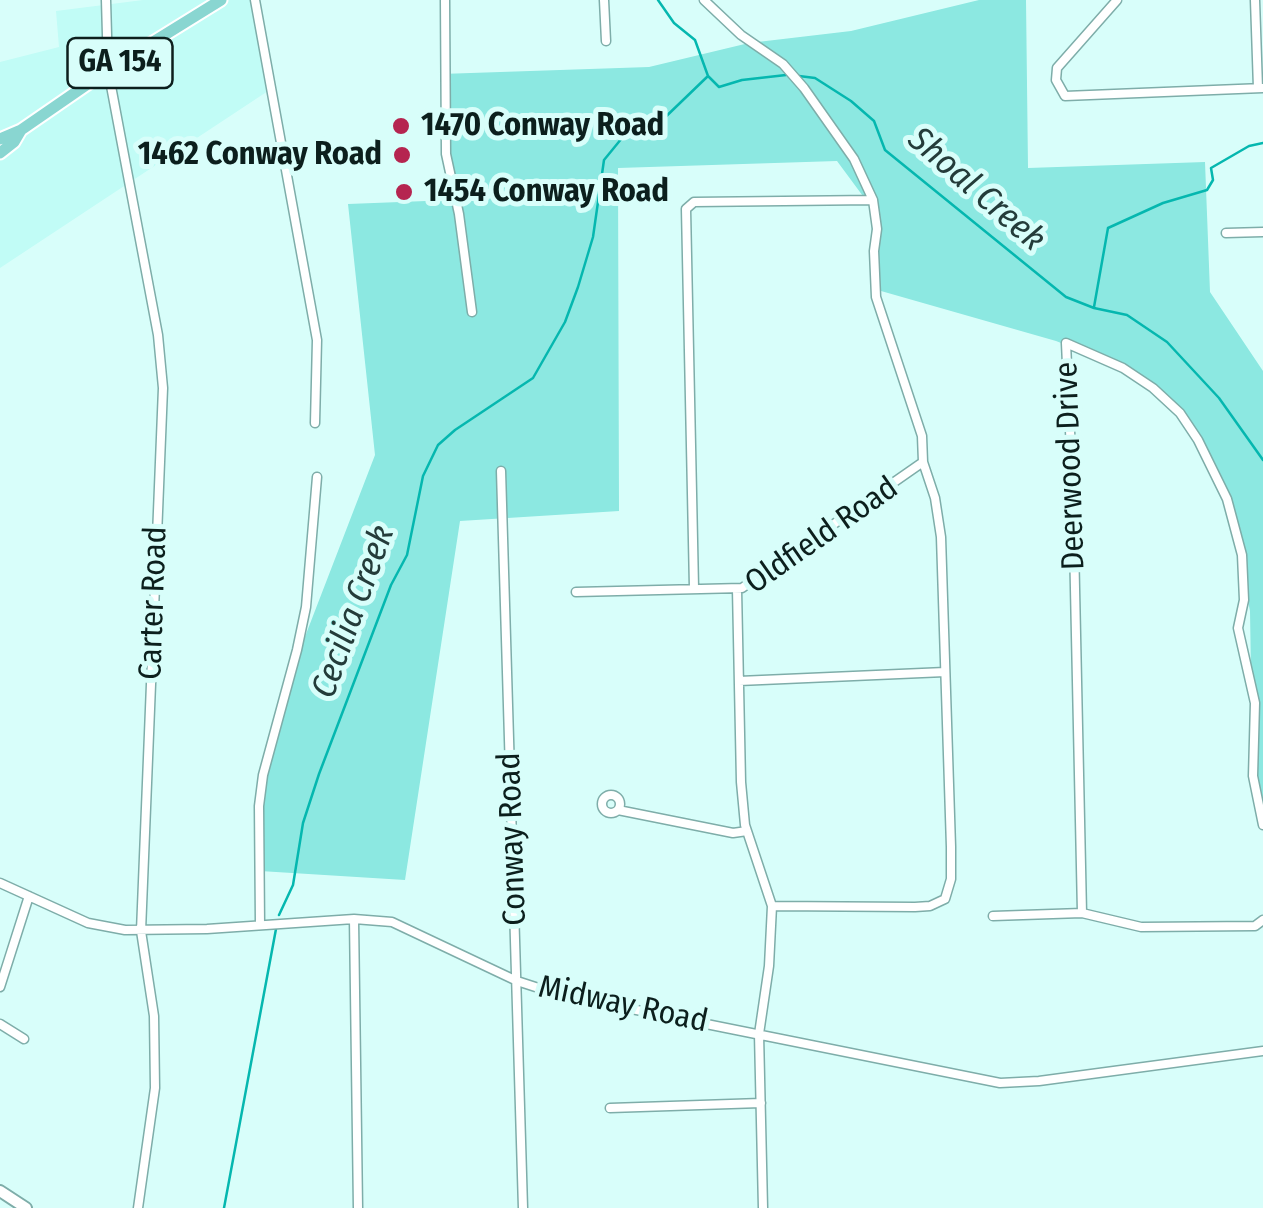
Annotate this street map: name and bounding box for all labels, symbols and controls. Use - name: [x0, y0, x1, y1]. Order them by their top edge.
- road number: GA 154: [68, 38, 172, 88]
- place label: 1470 Conway Road: [421, 107, 664, 145]
- marker: 1470 Conway Road: [390, 115, 412, 137]
- water label: Shoal Creek: [899, 119, 1053, 261]
- place label: 1462 Conway Road: [138, 136, 382, 174]
- marker: 1462 Conway Road: [391, 144, 413, 166]
- place label: 1454 Conway Road: [424, 173, 669, 211]
- marker: 1454 Conway Road: [393, 181, 415, 203]
- street label: Deerwood Drive: [1048, 361, 1094, 571]
- street label: Oldfield Road: [738, 469, 906, 603]
- water label: Cecilia Creek: [303, 520, 405, 704]
- street label: Carter Road: [132, 526, 176, 680]
- street label: Conway Road: [491, 752, 535, 926]
- street label: Midway Road: [535, 968, 711, 1042]

